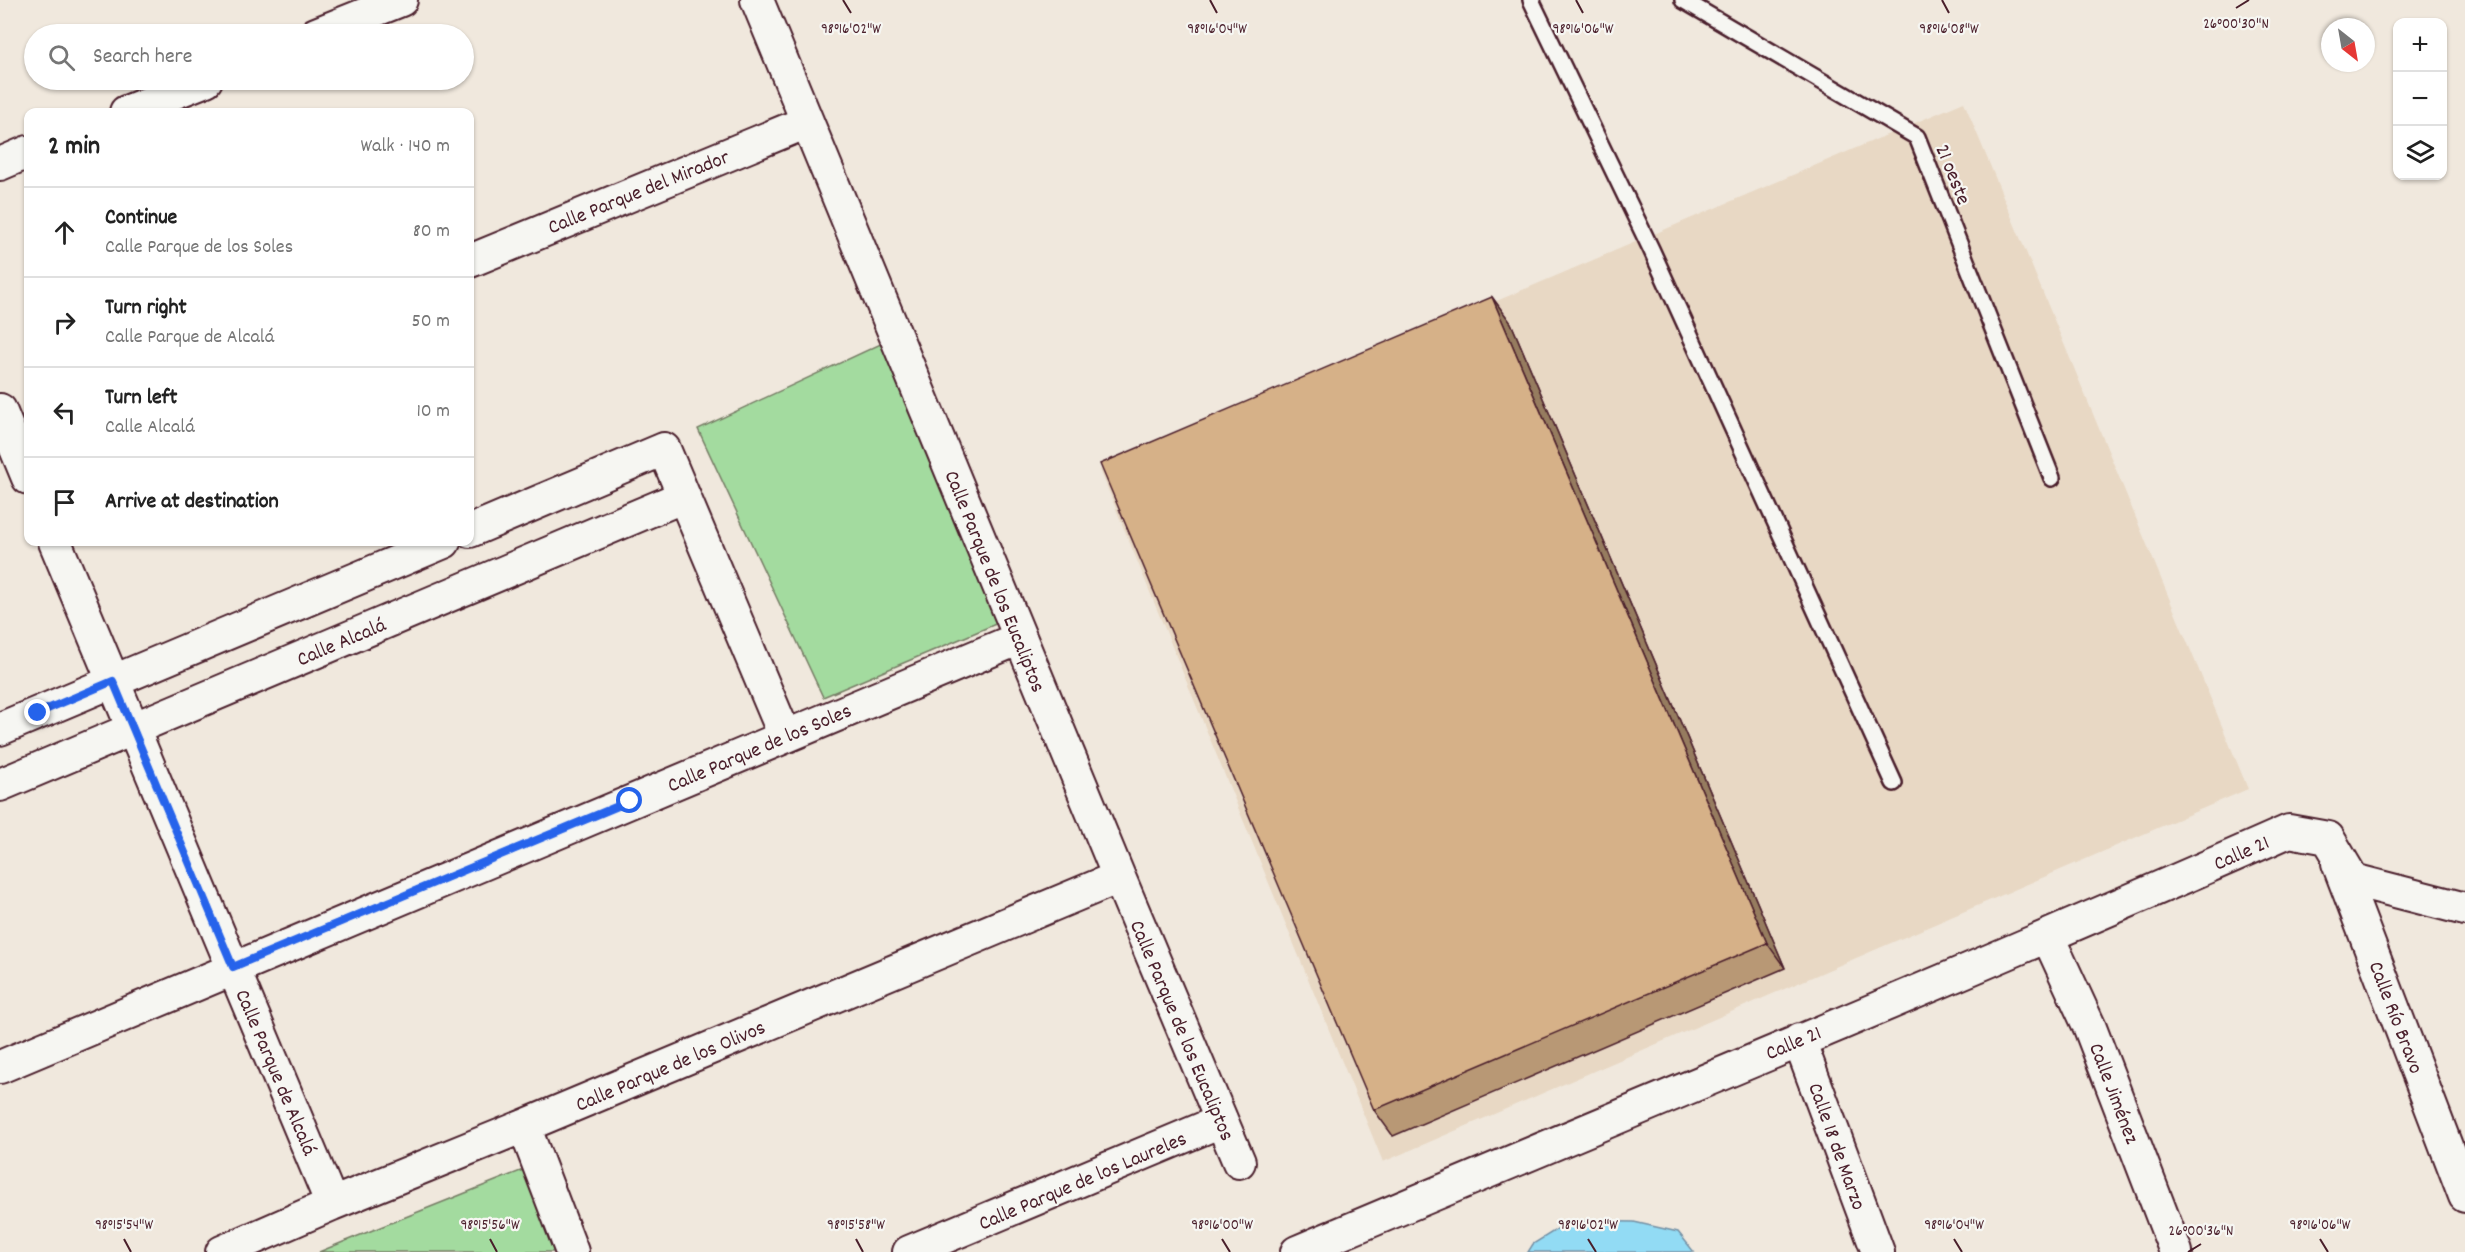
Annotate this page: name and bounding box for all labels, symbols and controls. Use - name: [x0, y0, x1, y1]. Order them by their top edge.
- text: 26°00'30"N: [2203, 14, 2269, 36]
- north arrow: [2321, 18, 2375, 72]
- map controls: [2393, 18, 2447, 180]
- button: +: [2393, 18, 2447, 72]
- text: 98°16'02"W: [821, 19, 881, 41]
- text: 98°16'04"W: [1187, 19, 1247, 41]
- text: 98°16'06"W: [1553, 19, 1614, 41]
- text: 98°16'08"W: [1919, 19, 1979, 41]
- search box: [24, 24, 474, 90]
- icon: search: [45, 41, 78, 74]
- text: Search here: [93, 42, 192, 73]
- button: −: [2393, 72, 2447, 126]
- button: layers: [2393, 126, 2447, 180]
- text: 2 min: [48, 129, 100, 166]
- text: Walk · 140 m: [361, 133, 450, 161]
- street label: 21 oeste: [1926, 140, 1977, 210]
- street label: Calle Parque del Mirador: [544, 144, 735, 244]
- text: Continue: [105, 203, 177, 234]
- icon: ahead: [48, 216, 81, 249]
- text: 80 m: [413, 218, 450, 246]
- text: Calle Parque de los Soles: [105, 234, 293, 262]
- text: Turn right: [105, 293, 187, 324]
- icon: right: [48, 306, 81, 339]
- text: 50 m: [412, 308, 450, 336]
- text: Calle Parque de Alcalá: [105, 324, 275, 352]
- text: Turn left: [105, 383, 177, 414]
- icon: left: [48, 396, 81, 429]
- text: 10 m: [416, 398, 450, 426]
- text: Calle Alcalá: [105, 414, 195, 442]
- street label: Calle Parque de los Eucaliptos: [935, 467, 1052, 698]
- icon: arrive: [48, 486, 81, 519]
- text: Arrive at destination: [105, 487, 279, 518]
- street label: Calle Alcalá: [293, 611, 392, 676]
- street label: Calle Parque de los Soles: [663, 697, 857, 802]
- route end: [24, 699, 50, 725]
- route start: [616, 787, 642, 813]
- street label: Calle 21: [2210, 829, 2275, 880]
- street label: Calle Parque de los Eucaliptos: [1120, 916, 1240, 1146]
- street label: Calle Río Bravo: [2359, 958, 2429, 1079]
- street label: Calle Parque de Alcalá: [226, 985, 323, 1161]
- street label: Calle Parque de los Olivos: [572, 1014, 771, 1121]
- street label: Calle 21: [1762, 1020, 1827, 1070]
- street label: Calle Jiménez: [2079, 1039, 2145, 1149]
- street label: Calle 18 de Marzo: [1798, 1079, 1872, 1215]
- street label: Calle Parque de los Laureles: [974, 1125, 1192, 1240]
- text: 98°15'54"W: [95, 1215, 153, 1237]
- text: 98°15'56"W: [460, 1215, 520, 1237]
- text: 98°15'58"W: [827, 1215, 885, 1237]
- text: 98°16'00"W: [1191, 1215, 1253, 1237]
- text: 98°16'02"W: [1558, 1215, 1618, 1237]
- text: 98°16'04"W: [1924, 1215, 1984, 1237]
- text: 98°16'06"W: [2290, 1215, 2351, 1237]
- text: 26°00'36"N: [2169, 1221, 2233, 1243]

